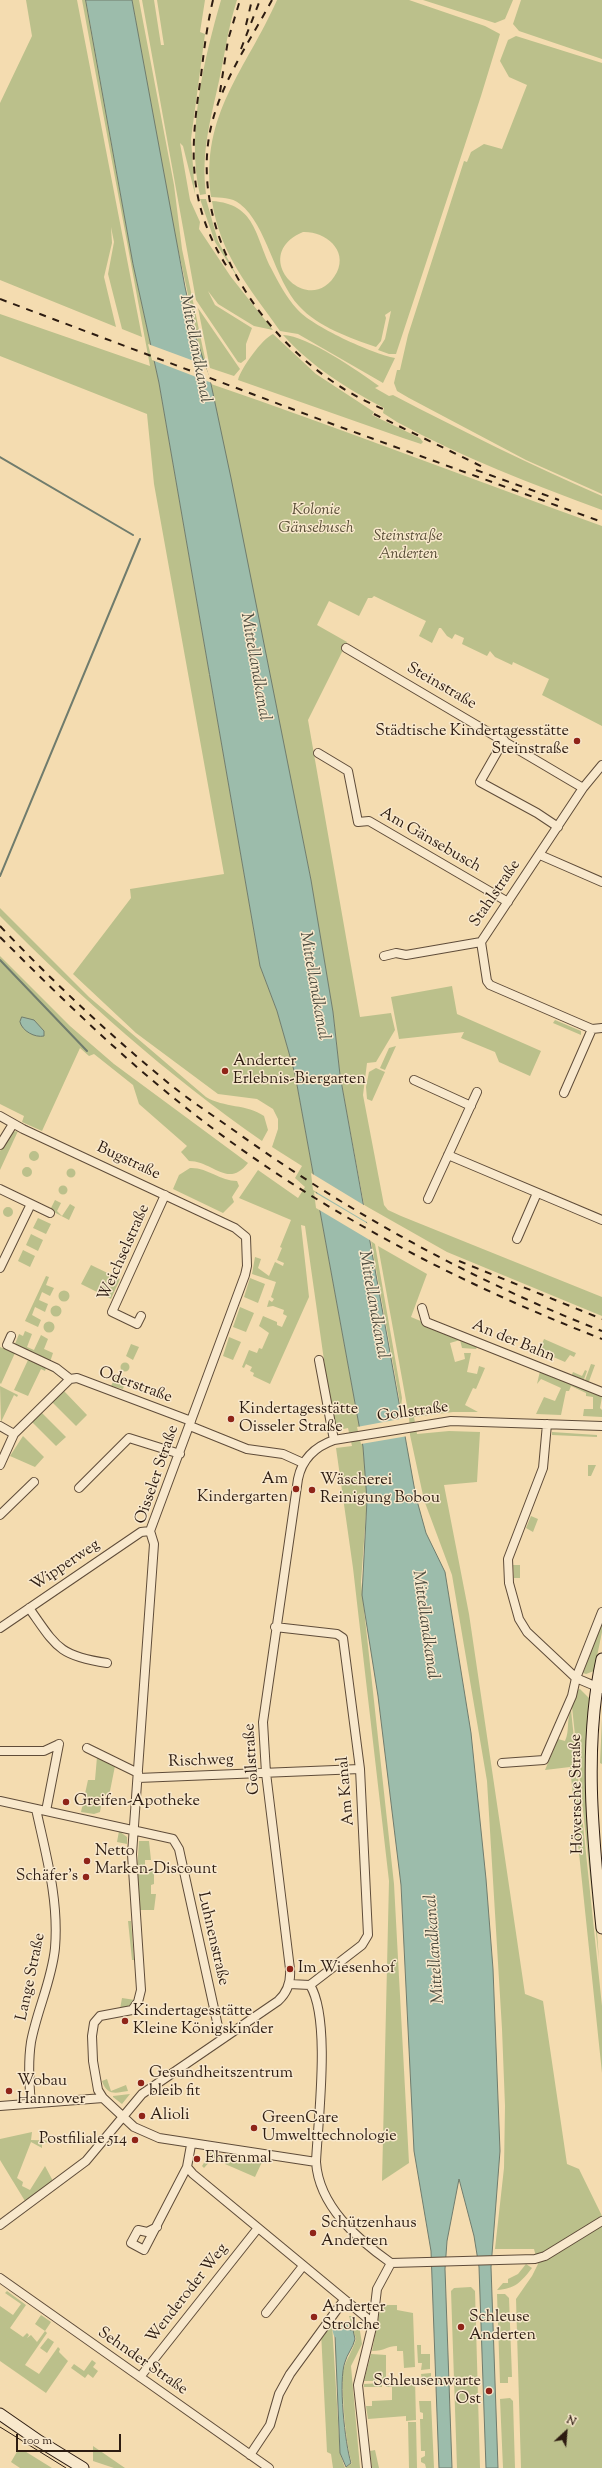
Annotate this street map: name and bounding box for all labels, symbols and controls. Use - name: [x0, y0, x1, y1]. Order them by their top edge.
- water label: Mittellandkanal: [174, 293, 214, 405]
- park label: Kolonie Gänsebusch: [278, 501, 354, 539]
- park label: Steinstraße Anderten: [374, 527, 442, 565]
- water label: Mittellandkanal: [234, 611, 274, 723]
- street label: Steinstraße: [403, 659, 479, 715]
- place label: Städtische Kindertagesstätte Steinstraße: [375, 722, 569, 760]
- marker: Städtische Kindertagesstätte Steinstraße: [572, 736, 582, 746]
- street label: Am Gänsebusch: [376, 804, 484, 878]
- street label: Stahlstraße: [466, 857, 526, 931]
- water label: Mittellandkanal: [293, 930, 333, 1042]
- place label: Anderter Erlebnis-Biergarten: [233, 1052, 366, 1090]
- marker: Anderter Erlebnis-Biergarten: [220, 1066, 230, 1076]
- street label: Bugstraße: [93, 1139, 163, 1185]
- street label: Weichselstraße: [95, 1202, 155, 1304]
- water label: Mittellandkanal: [352, 1249, 392, 1361]
- street label: An der Bahn: [469, 1317, 557, 1367]
- street label: Oderstraße: [96, 1364, 174, 1408]
- street label: Gollstraße: [376, 1399, 450, 1427]
- place label: Kindertagesstätte Oisseler Straße: [239, 1400, 358, 1438]
- marker: Kindertagesstätte Oisseler Straße: [226, 1414, 236, 1424]
- street label: Oisseler Straße: [132, 1423, 184, 1527]
- place label: Am Kindergarten: [197, 1470, 288, 1508]
- place label: Wäscherei Reinigung Bobou: [320, 1471, 440, 1509]
- marker: Am Kindergarten: [291, 1484, 301, 1494]
- marker: Wäscherei Reinigung Bobou: [307, 1485, 317, 1495]
- street label: Wipperweg: [28, 1536, 104, 1596]
- water label: Mittellandkanal: [406, 1569, 442, 1681]
- street label: Gollstraße: [241, 1723, 265, 1795]
- street label: Höversche Straße: [567, 1734, 589, 1854]
- street label: Rischweg: [168, 1751, 234, 1773]
- street label: Am Kanal: [334, 1755, 360, 1827]
- place label: Greifen-Apotheke: [74, 1792, 200, 1812]
- marker: Greifen-Apotheke: [61, 1797, 71, 1807]
- place label: Netto Marken-Discount: [95, 1842, 217, 1880]
- marker: Netto Marken-Discount: [82, 1856, 92, 1866]
- place label: Schäfer's: [16, 1867, 78, 1887]
- marker: Schäfer's: [81, 1872, 91, 1882]
- street label: Luhnenstraße: [192, 1890, 232, 1988]
- water label: Mittellandkanal: [422, 1894, 450, 2004]
- street label: Lange Straße: [13, 1931, 51, 2023]
- place label: Im Wiesenhof: [298, 1959, 395, 1979]
- marker: Im Wiesenhof: [285, 1964, 295, 1974]
- place label: Kindertagesstätte Kleine Königskinder: [133, 2002, 274, 2040]
- marker: Kindertagesstätte Kleine Königskinder: [120, 2016, 130, 2026]
- place label: Gesundheitszentrum bleib fit: [149, 2064, 293, 2102]
- place label: Wobau Hannover: [17, 2072, 85, 2110]
- marker: Gesundheitszentrum bleib fit: [136, 2078, 146, 2088]
- marker: Wobau Hannover: [4, 2086, 14, 2096]
- place label: Alioli: [150, 2106, 190, 2126]
- place label: GreenCare Umwelttechnologie: [262, 2109, 397, 2147]
- marker: Alioli: [137, 2111, 147, 2121]
- marker: GreenCare Umwelttechnologie: [249, 2123, 259, 2133]
- place label: Postfiliale 514: [39, 2130, 127, 2150]
- marker: Postfiliale 514: [130, 2135, 140, 2145]
- place label: Ehrenmal: [205, 2149, 272, 2169]
- marker: Ehrenmal: [192, 2154, 202, 2164]
- place label: Schützenhaus Anderten: [321, 2214, 417, 2252]
- marker: Schützenhaus Anderten: [308, 2228, 318, 2238]
- street label: Wenderoder Weg: [143, 2240, 233, 2348]
- place label: Anderter Strolche: [322, 2298, 386, 2336]
- place label: Schleuse Anderten: [469, 2308, 536, 2346]
- marker: Anderter Strolche: [309, 2312, 319, 2322]
- marker: Schleuse Anderten: [456, 2322, 466, 2332]
- street label: Sehnder Straße: [93, 2324, 191, 2400]
- place label: Schleusenwarte Ost: [373, 2372, 481, 2410]
- marker: Schleusenwarte Ost: [484, 2386, 494, 2396]
- north arrow: [546, 2412, 586, 2452]
- text: N: [564, 2412, 579, 2430]
- scale bar: [18, 2426, 123, 2452]
- text: 100 m: [23, 2432, 52, 2450]

